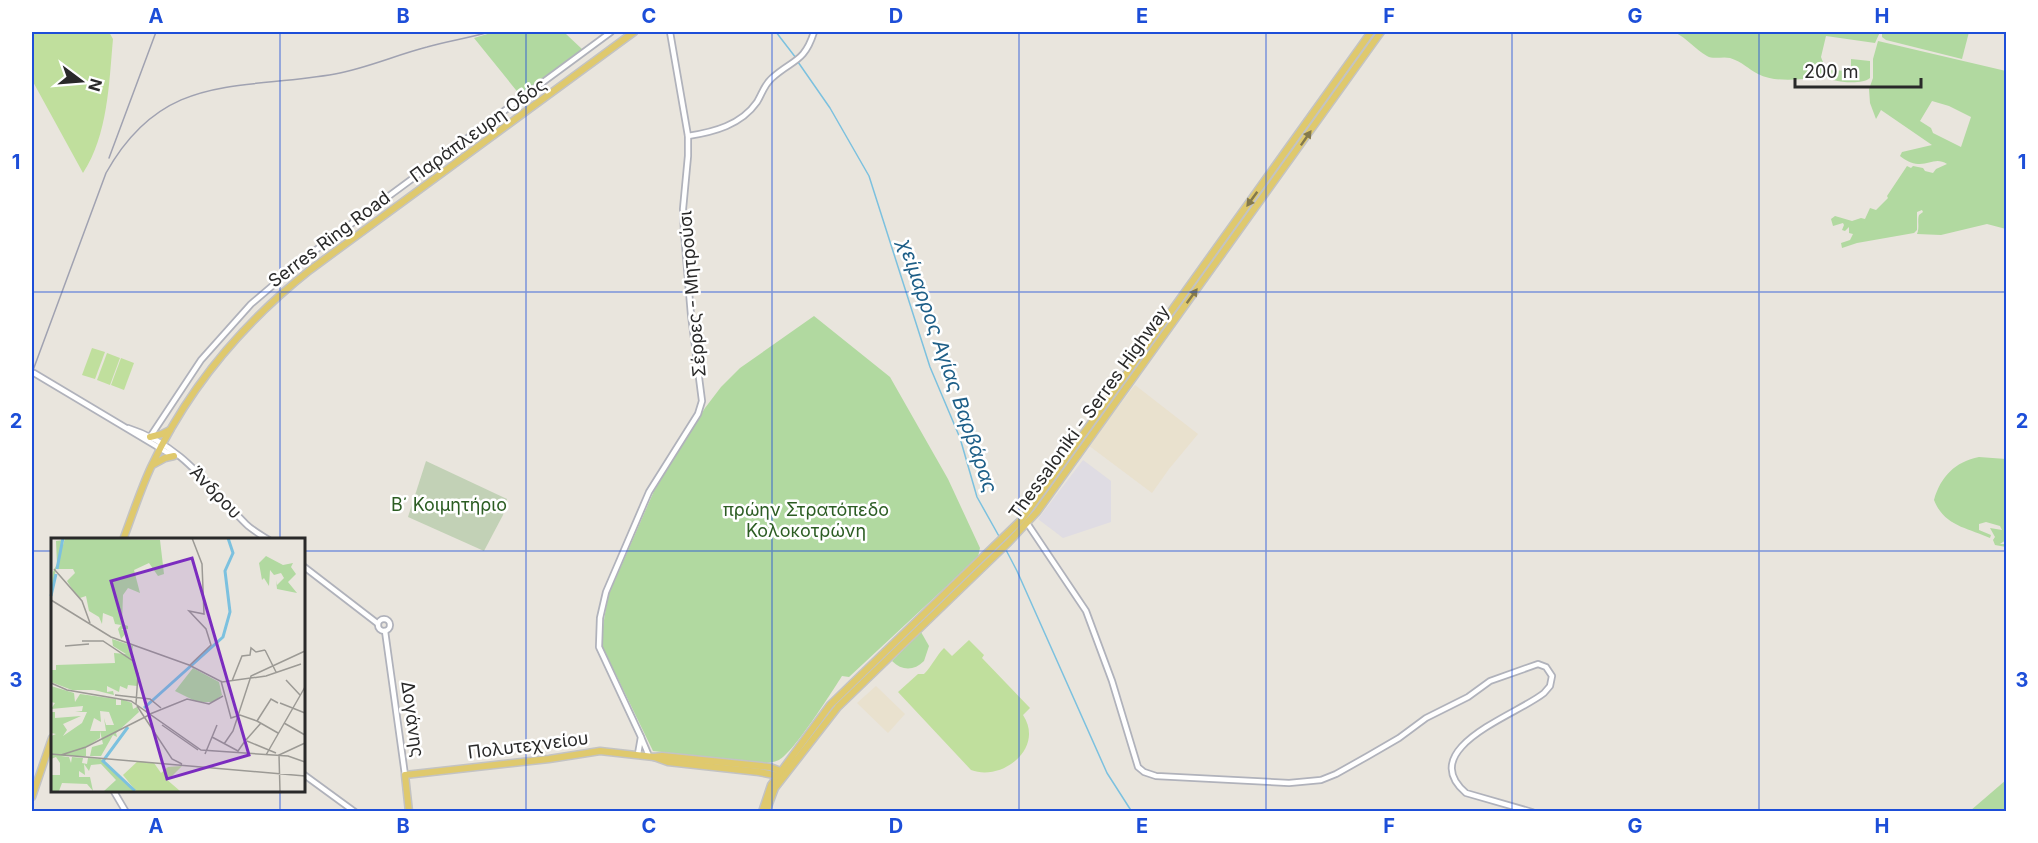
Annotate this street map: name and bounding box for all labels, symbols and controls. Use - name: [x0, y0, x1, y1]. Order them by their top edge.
- text: A: [149, 4, 164, 28]
- text: B: [396, 4, 410, 28]
- text: C: [642, 4, 656, 28]
- text: D: [889, 4, 903, 28]
- text: E: [1136, 4, 1148, 28]
- text: F: [1383, 4, 1395, 28]
- text: G: [1627, 4, 1643, 28]
- text: H: [1875, 4, 1889, 28]
- north arrow: [51, 51, 111, 111]
- scale bar: [1795, 51, 1921, 89]
- text: 200 m: [1804, 61, 1859, 82]
- street label: Παράπλευρη Οδός: [406, 74, 550, 186]
- text: N: [84, 77, 107, 94]
- one-way arrow: [1300, 130, 1312, 146]
- text: 1: [12, 150, 20, 174]
- text: 1: [2018, 150, 2026, 174]
- street label: Serres Ring Road: [264, 186, 394, 292]
- one-way arrow: [1247, 192, 1259, 207]
- street label: Σέρρες - Μητρούσι: [674, 210, 710, 378]
- water label: χείμαρρος Αγίας Βαρβάρας: [893, 235, 1003, 496]
- one-way arrow: [1186, 289, 1198, 304]
- street label: Thessaloniki - Serres Highway: [1004, 301, 1174, 523]
- text: 2: [10, 409, 22, 433]
- text: 2: [2016, 409, 2028, 433]
- street label: Άνδρου: [186, 461, 246, 523]
- park label: Β΄ Κοιμητήριο: [391, 494, 507, 515]
- park label: πρώην Στρατόπεδο Κολοκοτρώνη: [723, 499, 889, 541]
- inset map: [51, 538, 304, 792]
- text: 3: [10, 668, 22, 692]
- text: 3: [2016, 668, 2028, 692]
- street label: Δογάνης: [397, 680, 429, 758]
- street label: Πολυτεχνείου: [467, 727, 589, 763]
- text: A: [149, 814, 164, 838]
- text: B: [396, 814, 410, 838]
- text: C: [642, 814, 656, 838]
- text: D: [889, 814, 903, 838]
- text: E: [1136, 814, 1148, 838]
- text: F: [1383, 814, 1395, 838]
- text: G: [1627, 814, 1643, 838]
- text: H: [1875, 814, 1889, 838]

